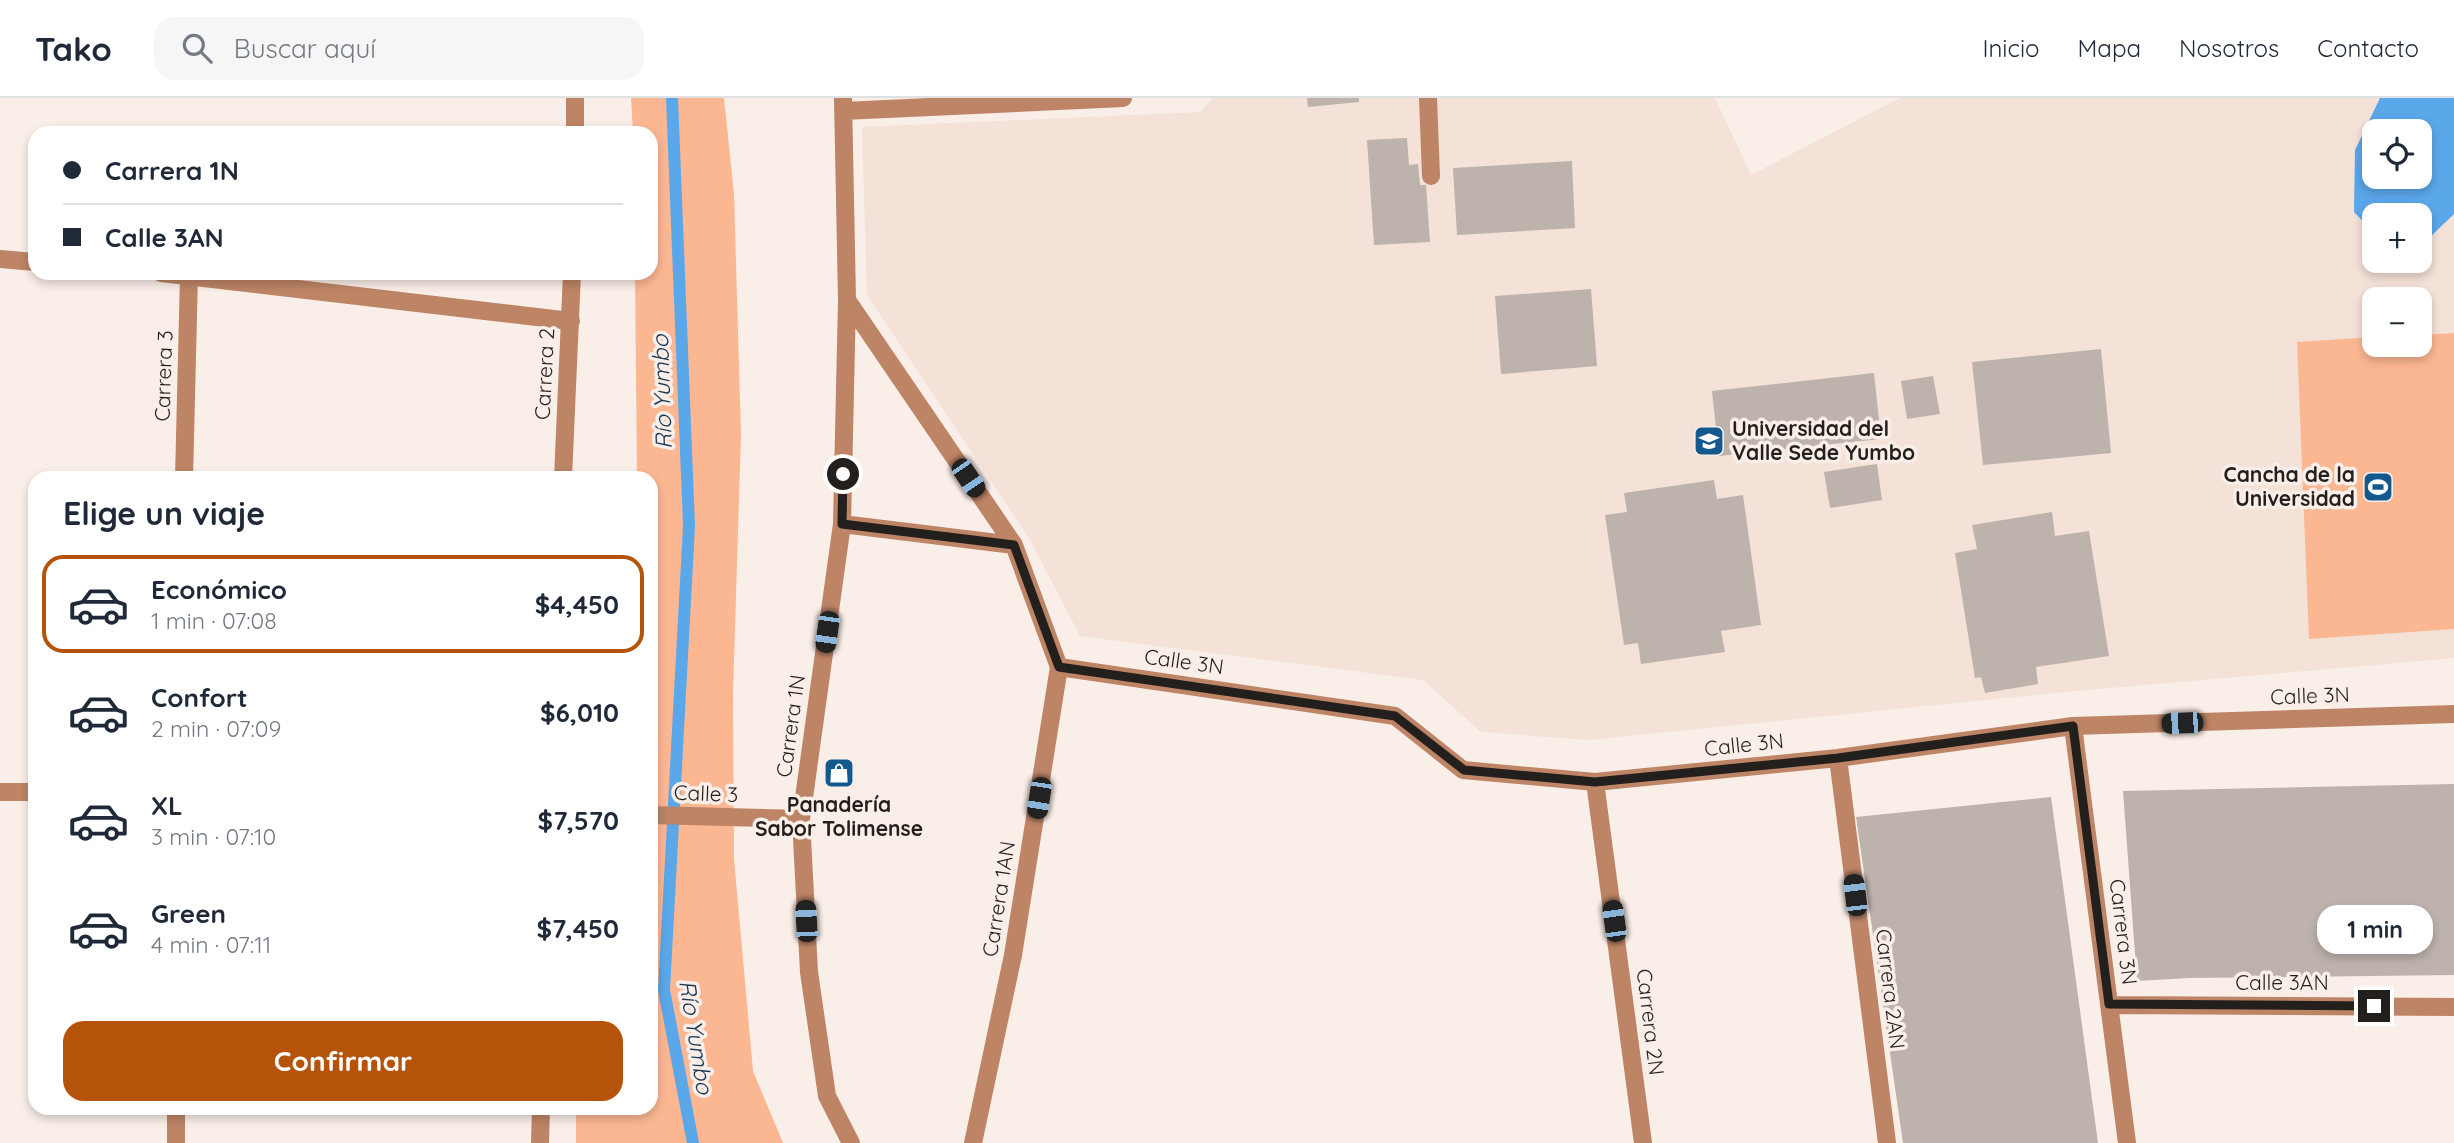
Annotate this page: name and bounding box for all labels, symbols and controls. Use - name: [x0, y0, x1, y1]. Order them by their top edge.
- search box: [154, 17, 644, 80]
- text: Tako: [35, 28, 112, 69]
- icon: search: [178, 29, 216, 67]
- text: Buscar aquí: [234, 32, 376, 65]
- text: Inicio: [1982, 33, 2040, 63]
- text: Mapa: [2078, 33, 2141, 63]
- text: Nosotros: [2179, 33, 2279, 63]
- text: Contacto: [2317, 33, 2419, 63]
- map controls: [2362, 119, 2432, 357]
- button: locate: [2362, 119, 2432, 189]
- text: Carrera 1N: [105, 154, 239, 187]
- button: +: [2362, 203, 2432, 273]
- text: Calle 3AN: [105, 221, 224, 254]
- button: −: [2362, 287, 2432, 357]
- street label: Carrera 2: [529, 327, 559, 421]
- street label: Carrera 3: [148, 330, 178, 422]
- water label: Río Yumbo: [645, 333, 678, 450]
- place label: Universidad del Valle Sede Yumbo: [1732, 415, 1915, 465]
- school or university icon: Universidad del Valle Sede Yumbo: [1692, 424, 1726, 458]
- car: [948, 455, 989, 501]
- route start: [827, 458, 859, 490]
- place label: Cancha de la Universidad: [2224, 461, 2355, 511]
- sports icon: Cancha de la Universidad: [2361, 470, 2395, 504]
- text: Elige un viaje: [63, 493, 265, 533]
- icon: car: [67, 573, 130, 636]
- text: Económico: [151, 573, 287, 606]
- text: $4,450: [535, 588, 619, 621]
- text: 1 min · 07:08: [151, 606, 277, 635]
- car: [814, 610, 841, 654]
- street label: Calle 3N: [1143, 643, 1225, 679]
- street label: Carrera 1N: [770, 673, 810, 779]
- icon: car: [67, 681, 130, 744]
- text: Confort: [151, 681, 248, 714]
- street label: Calle 3N: [2270, 681, 2350, 709]
- text: $6,010: [540, 696, 619, 729]
- car: [2161, 712, 2204, 734]
- text: 2 min · 07:09: [151, 714, 281, 743]
- street label: Calle 3N: [1703, 727, 1785, 761]
- shop icon: Panadería Sabor Tolimense: [822, 756, 856, 790]
- car: [1026, 776, 1053, 820]
- street label: Calle 3: [673, 779, 739, 807]
- icon: car: [67, 789, 130, 852]
- text: XL: [151, 789, 183, 822]
- place label: Panadería Sabor Tolimense: [755, 791, 923, 841]
- text: $7,570: [538, 804, 619, 837]
- text: 3 min · 07:10: [151, 822, 276, 851]
- street label: Carrera 1AN: [976, 839, 1020, 959]
- car: [1843, 873, 1868, 917]
- street label: Carrera 3N: [2105, 877, 2143, 986]
- icon: car: [67, 897, 130, 960]
- text: Green: [151, 897, 226, 930]
- car: [795, 899, 818, 943]
- car: [1601, 899, 1628, 943]
- callout: 1 min: [2316, 904, 2432, 954]
- text: $7,450: [537, 912, 619, 945]
- text: 1 min: [2347, 915, 2403, 944]
- street label: Carrera 2AN: [1871, 927, 1911, 1050]
- text: 4 min · 07:11: [151, 930, 271, 959]
- street label: Carrera 2N: [1632, 967, 1670, 1077]
- street label: Calle 3AN: [2235, 969, 2329, 995]
- water label: Río Yumbo: [673, 978, 720, 1097]
- route end: [2358, 990, 2390, 1022]
- button: Confirmar: [63, 1021, 623, 1101]

